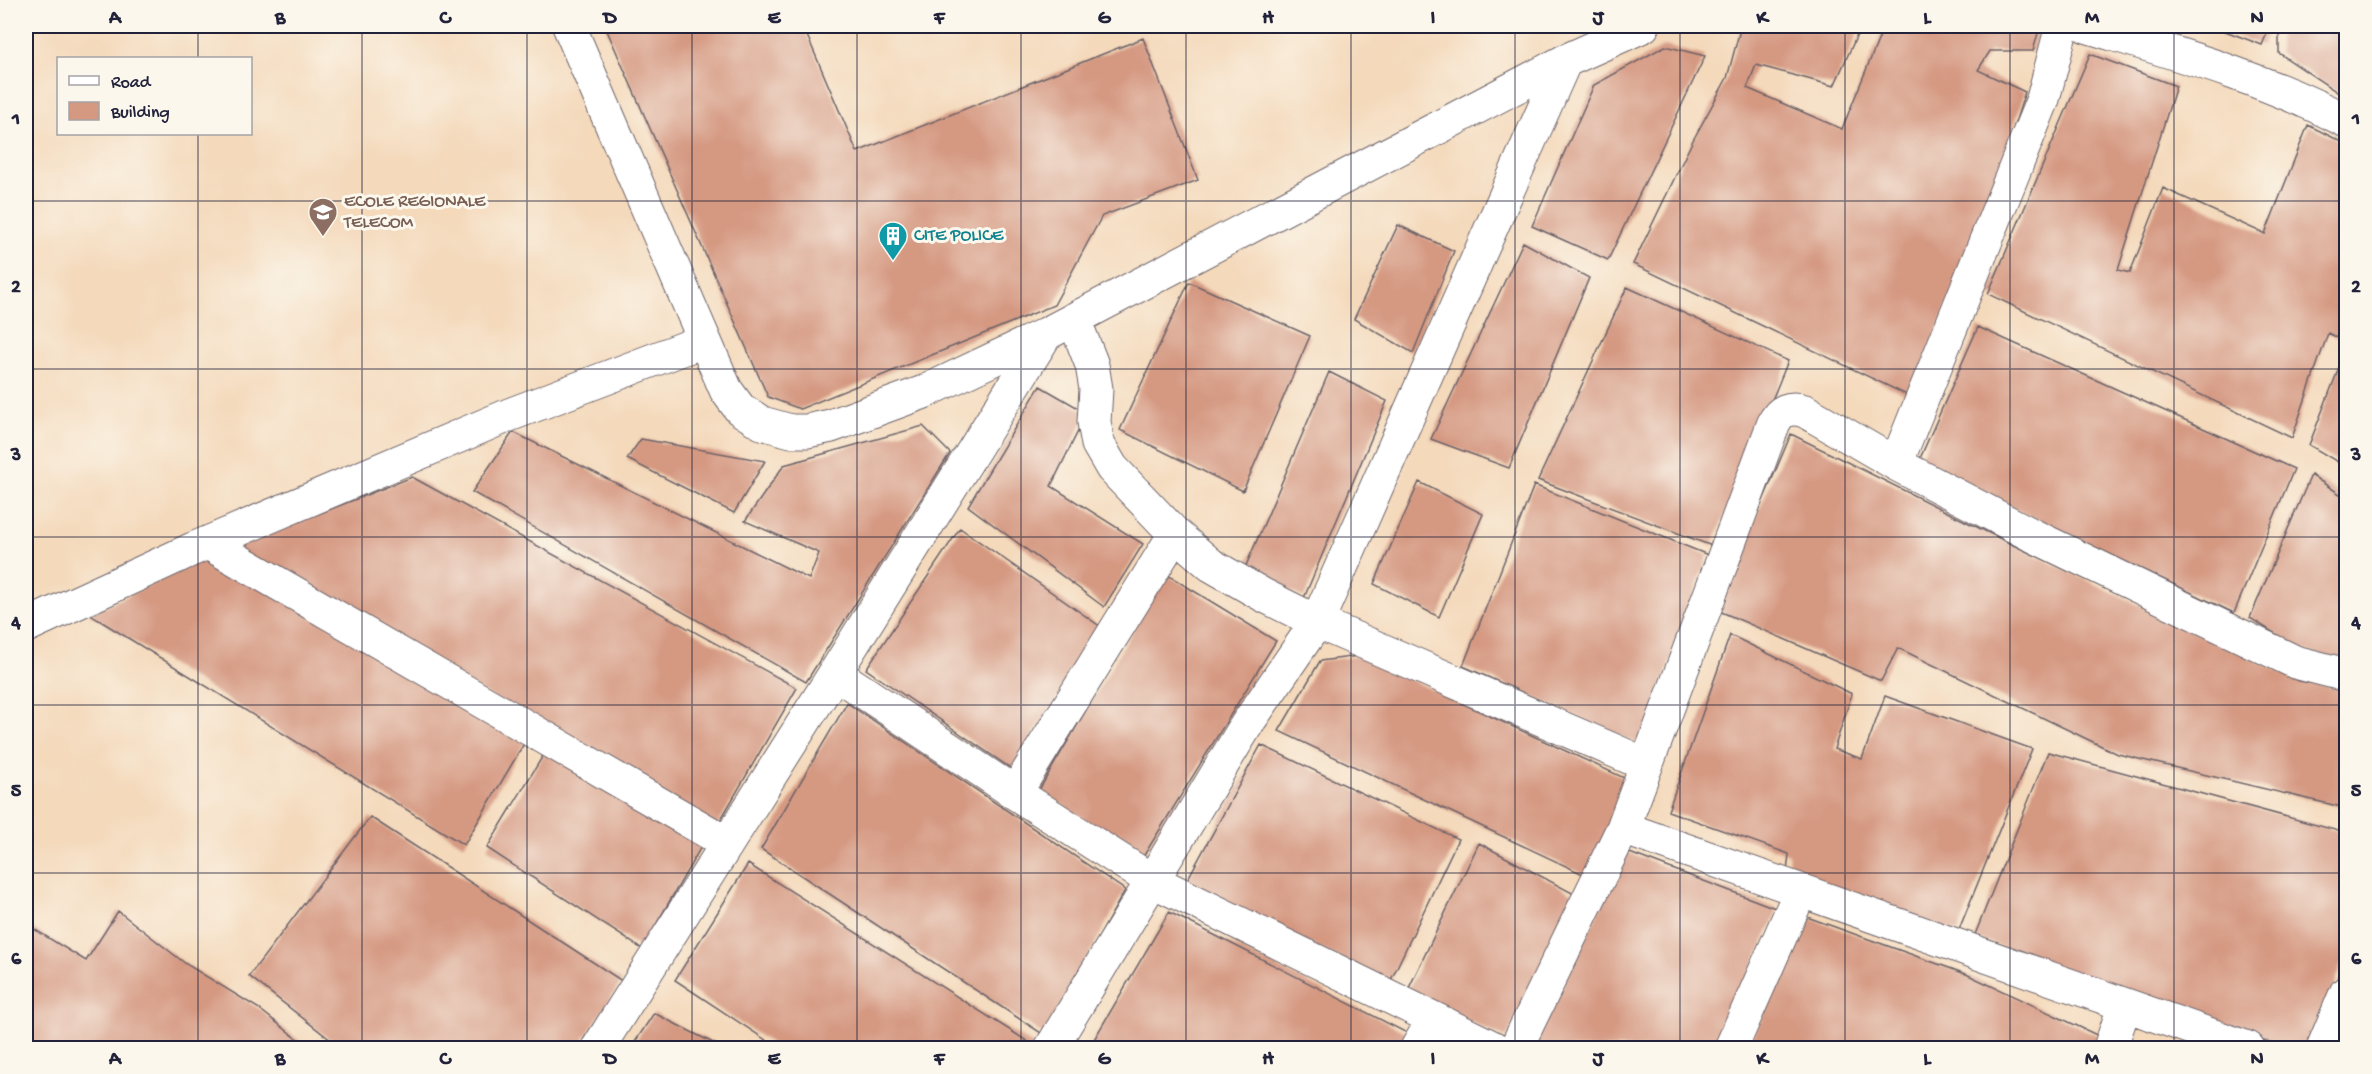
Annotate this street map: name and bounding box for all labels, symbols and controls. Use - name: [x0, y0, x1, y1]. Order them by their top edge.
- text: A: [108, 8, 123, 31]
- text: B: [274, 8, 286, 31]
- text: C: [439, 8, 453, 31]
- text: D: [601, 8, 617, 31]
- text: E: [768, 8, 782, 31]
- text: F: [933, 8, 946, 31]
- text: G: [1098, 8, 1112, 31]
- text: H: [1262, 8, 1274, 31]
- text: I: [1431, 8, 1436, 31]
- text: J: [1592, 8, 1605, 31]
- text: K: [1755, 8, 1770, 31]
- text: L: [1923, 8, 1932, 31]
- text: M: [2085, 8, 2100, 31]
- text: N: [2250, 8, 2264, 31]
- legend: [57, 57, 252, 135]
- text: Road: [111, 73, 152, 94]
- text: Building: [110, 103, 170, 124]
- text: 1: [11, 109, 20, 132]
- text: 1: [2351, 109, 2360, 132]
- place label: ECOLE REGIONALE TELECOM: [343, 192, 486, 234]
- school or university icon: ECOLE REGIONALE TELECOM: [307, 196, 339, 238]
- building icon: CITE POLICE: [877, 220, 909, 262]
- place label: CITE POLICE: [914, 226, 1004, 247]
- text: 2: [11, 277, 21, 300]
- text: 2: [2351, 277, 2361, 300]
- text: 3: [10, 445, 21, 468]
- text: 3: [2350, 445, 2361, 468]
- text: 4: [10, 613, 21, 636]
- text: 4: [2350, 613, 2361, 636]
- text: 5: [11, 781, 22, 804]
- text: 5: [2351, 781, 2362, 804]
- text: 6: [11, 949, 22, 972]
- text: 6: [2351, 949, 2362, 972]
- text: A: [108, 1049, 123, 1072]
- text: B: [274, 1049, 286, 1072]
- text: C: [439, 1049, 453, 1072]
- text: D: [601, 1049, 617, 1072]
- text: E: [768, 1049, 782, 1072]
- text: F: [933, 1049, 946, 1072]
- text: G: [1098, 1049, 1112, 1072]
- text: H: [1262, 1049, 1274, 1072]
- text: I: [1431, 1049, 1436, 1072]
- text: J: [1592, 1049, 1605, 1072]
- text: K: [1755, 1049, 1770, 1072]
- text: L: [1923, 1049, 1932, 1072]
- text: M: [2085, 1049, 2100, 1072]
- text: N: [2250, 1049, 2264, 1072]

